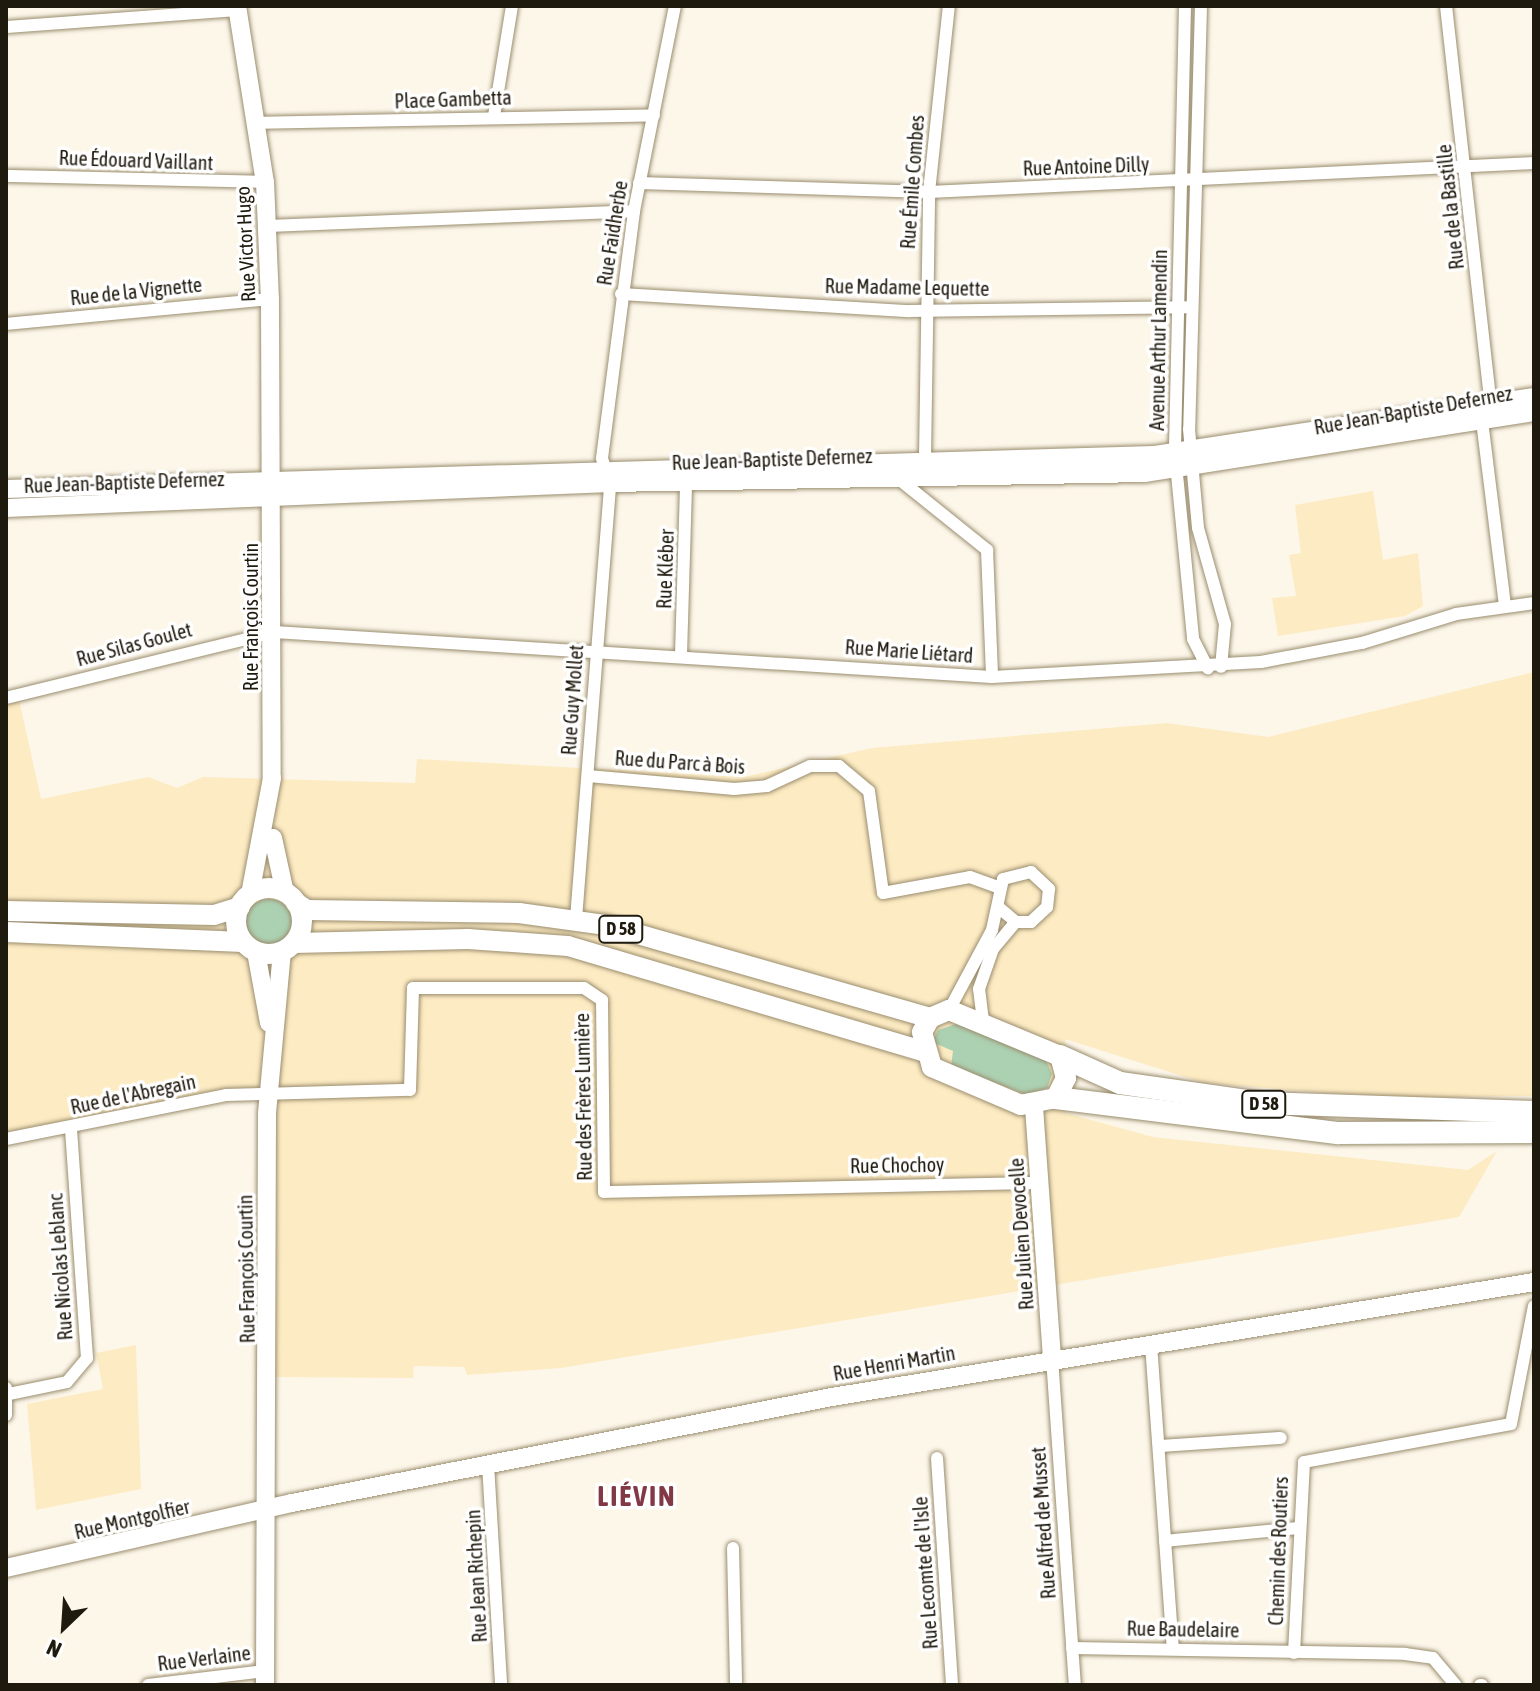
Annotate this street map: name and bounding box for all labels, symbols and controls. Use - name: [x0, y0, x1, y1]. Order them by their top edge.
- street label: Place Gambetta: [394, 85, 512, 113]
- street label: Rue Émile Combes: [895, 114, 929, 250]
- street label: Rue de la Bastille: [1431, 143, 1469, 271]
- street label: Rue Édouard Vaillant: [58, 145, 214, 175]
- street label: Rue Antoine Dilly: [1022, 152, 1150, 180]
- street label: Rue Faidherbe: [592, 179, 632, 287]
- street label: Rue Victor Hugo: [230, 186, 260, 302]
- street label: Avenue Arthur Lamendin: [1144, 249, 1172, 431]
- street label: Rue de la Vignette: [69, 272, 203, 310]
- street label: Rue Madame Lequette: [825, 274, 989, 300]
- street label: Rue Jean-Baptiste Defernez: [1312, 381, 1514, 439]
- street label: Rue Jean-Baptiste Defernez: [671, 444, 873, 474]
- street label: Rue Jean-Baptiste Defernez: [23, 467, 225, 497]
- street label: Rue Kléber: [652, 529, 678, 609]
- street label: Rue François Courtin: [238, 543, 262, 691]
- street label: Rue Silas Goulet: [74, 617, 194, 671]
- street label: Rue Marie Liétard: [844, 635, 974, 667]
- street label: Rue Guy Mollet: [556, 644, 588, 756]
- street label: Rue du Parc à Bois: [614, 745, 746, 779]
- road number: D 58: [597, 915, 645, 943]
- street label: Rue des Frères Lumière: [570, 1013, 596, 1181]
- street label: Rue de l'Abregain: [68, 1069, 198, 1119]
- road number: D 58: [1240, 1090, 1288, 1118]
- street label: Rue Chochoy: [850, 1152, 944, 1178]
- street label: Rue Julien Devocelle: [1004, 1157, 1038, 1311]
- street label: Rue Nicolas Leblanc: [43, 1193, 77, 1341]
- street label: Rue François Courtin: [233, 1194, 259, 1344]
- street label: Rue Henri Martin: [831, 1340, 957, 1386]
- street label: Rue Alfred de Musset: [1026, 1446, 1060, 1600]
- street label: Chemin des Routiers: [1263, 1476, 1293, 1626]
- district label: LIÉVIN: [597, 1479, 677, 1513]
- street label: Rue Montgolfier: [72, 1494, 192, 1544]
- street label: Rue Lecomte de l'Isle: [908, 1496, 942, 1650]
- street label: Rue Jean Richepin: [461, 1509, 491, 1643]
- north arrow: [24, 1587, 104, 1667]
- street label: Rue Baudelaire: [1126, 1616, 1240, 1642]
- text: N: [42, 1634, 65, 1663]
- street label: Rue Verlaine: [156, 1640, 252, 1676]

